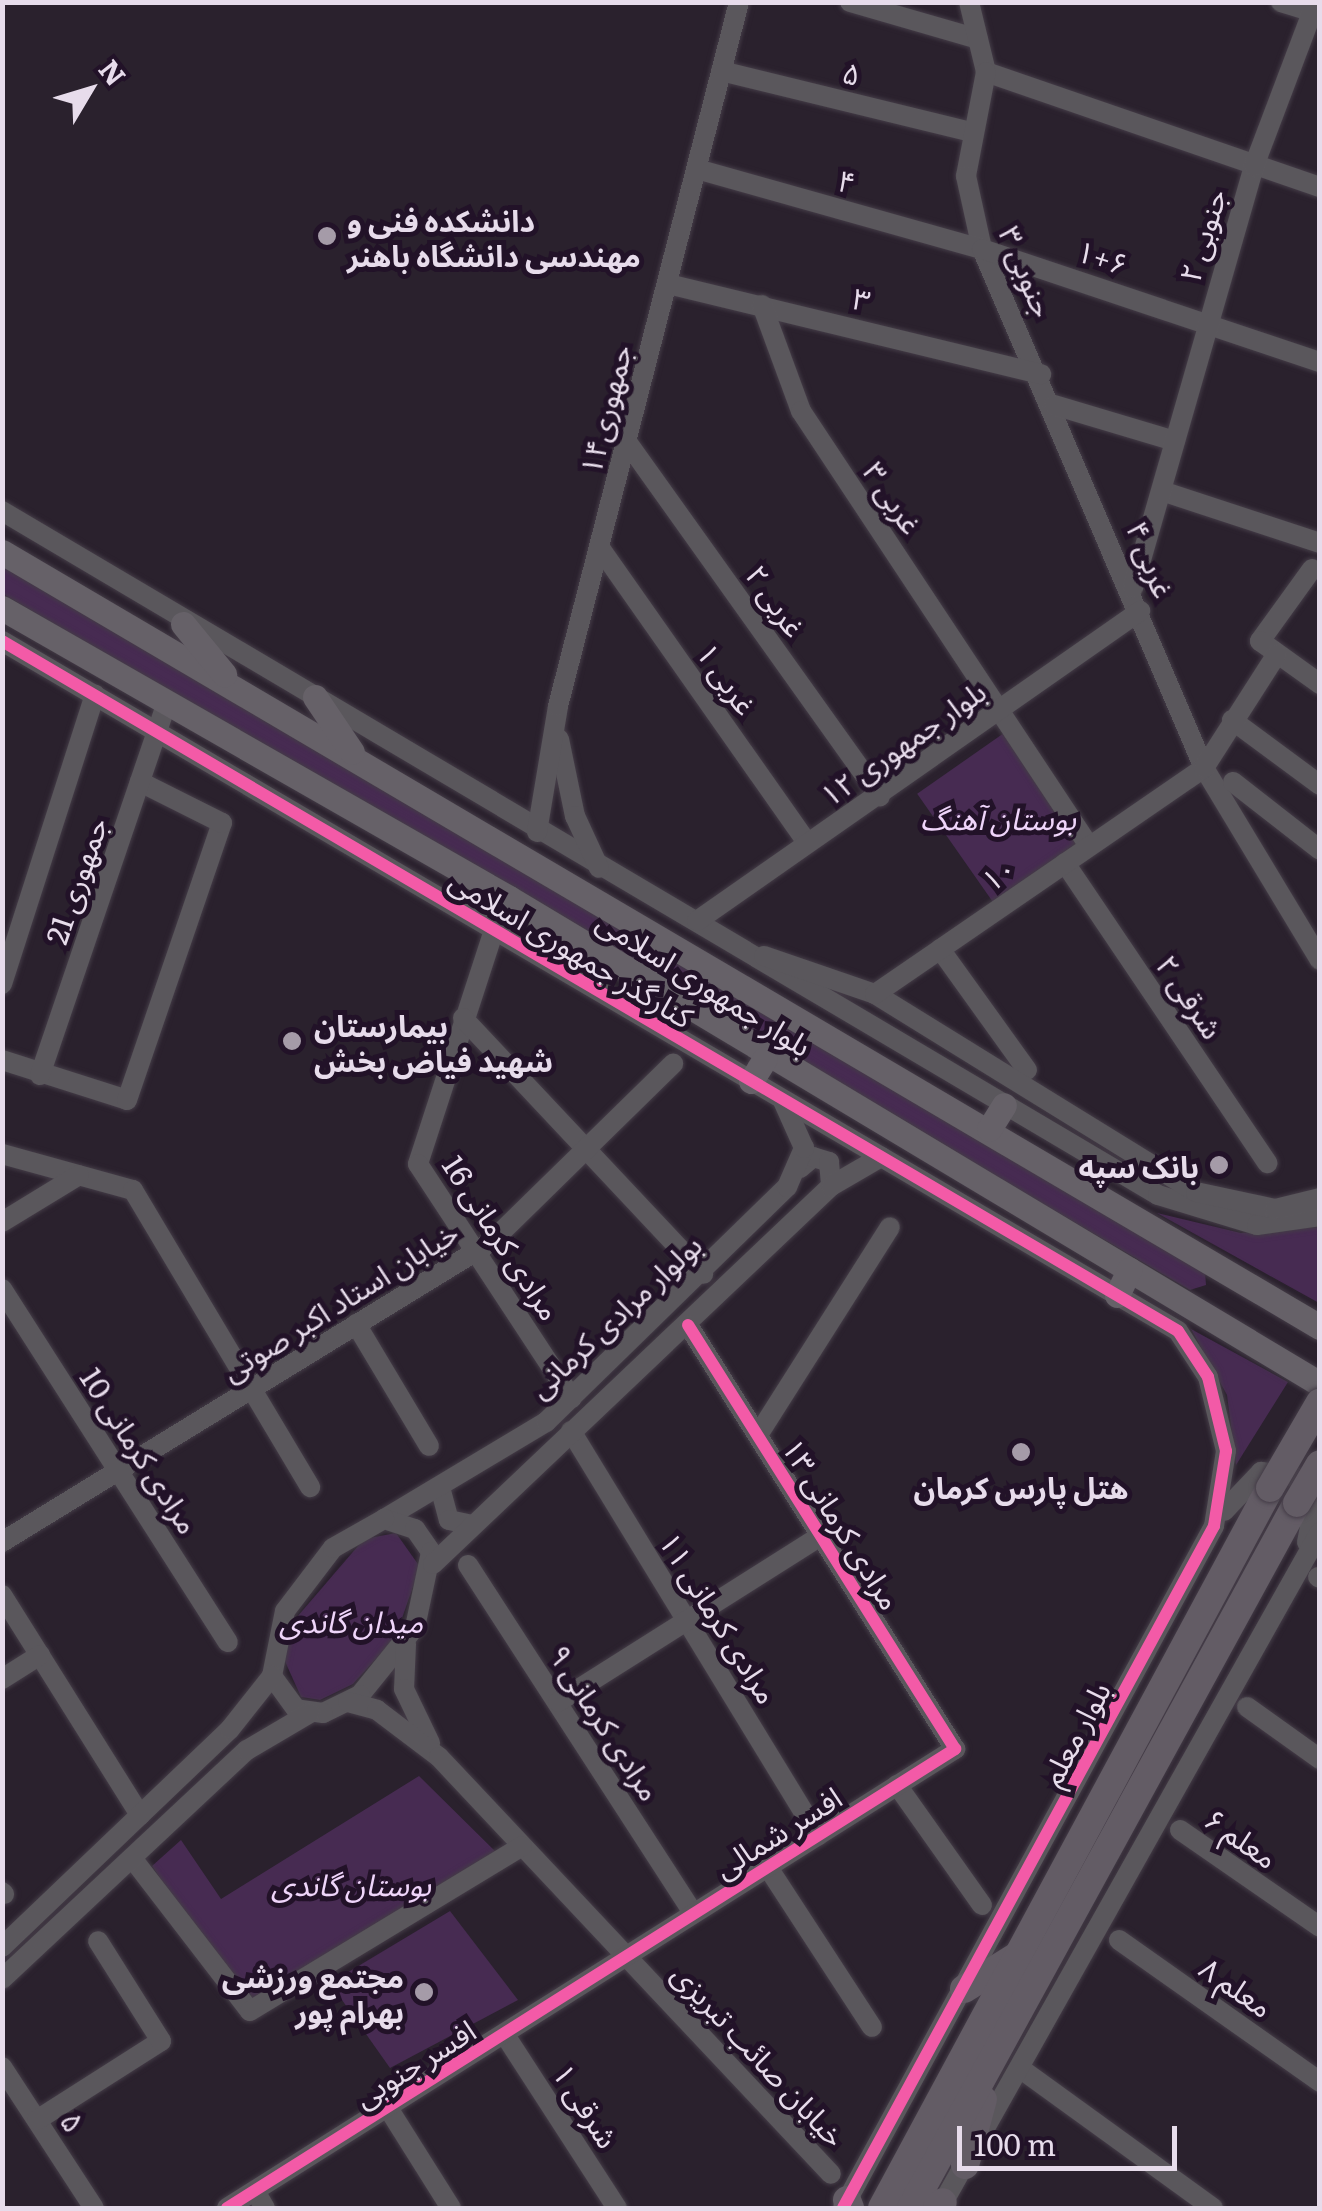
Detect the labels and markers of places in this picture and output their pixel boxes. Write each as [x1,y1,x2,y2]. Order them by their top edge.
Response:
place label: دانشکده فنی و مهندسی دانشگاه باهنر [347,201,641,272]
marker: دانشکده فنی و مهندسی دانشگاه باهنر [316,225,338,247]
place label: بیمارستان شهید فیاض بخش [314,1006,553,1076]
marker: بیمارستان شهید فیاض بخش [279,1028,305,1054]
place label: بانک سپه [1078,1147,1199,1183]
marker: بانک سپه [1208,1154,1230,1176]
marker: هتل پارس کرمان [1010,1441,1032,1463]
place label: هتل پارس کرمان [913,1468,1129,1504]
place label: مجتمع ورزشی بهرام پور [222,1957,404,2028]
marker: مجتمع ورزشی بهرام پور [413,1981,435,2003]

